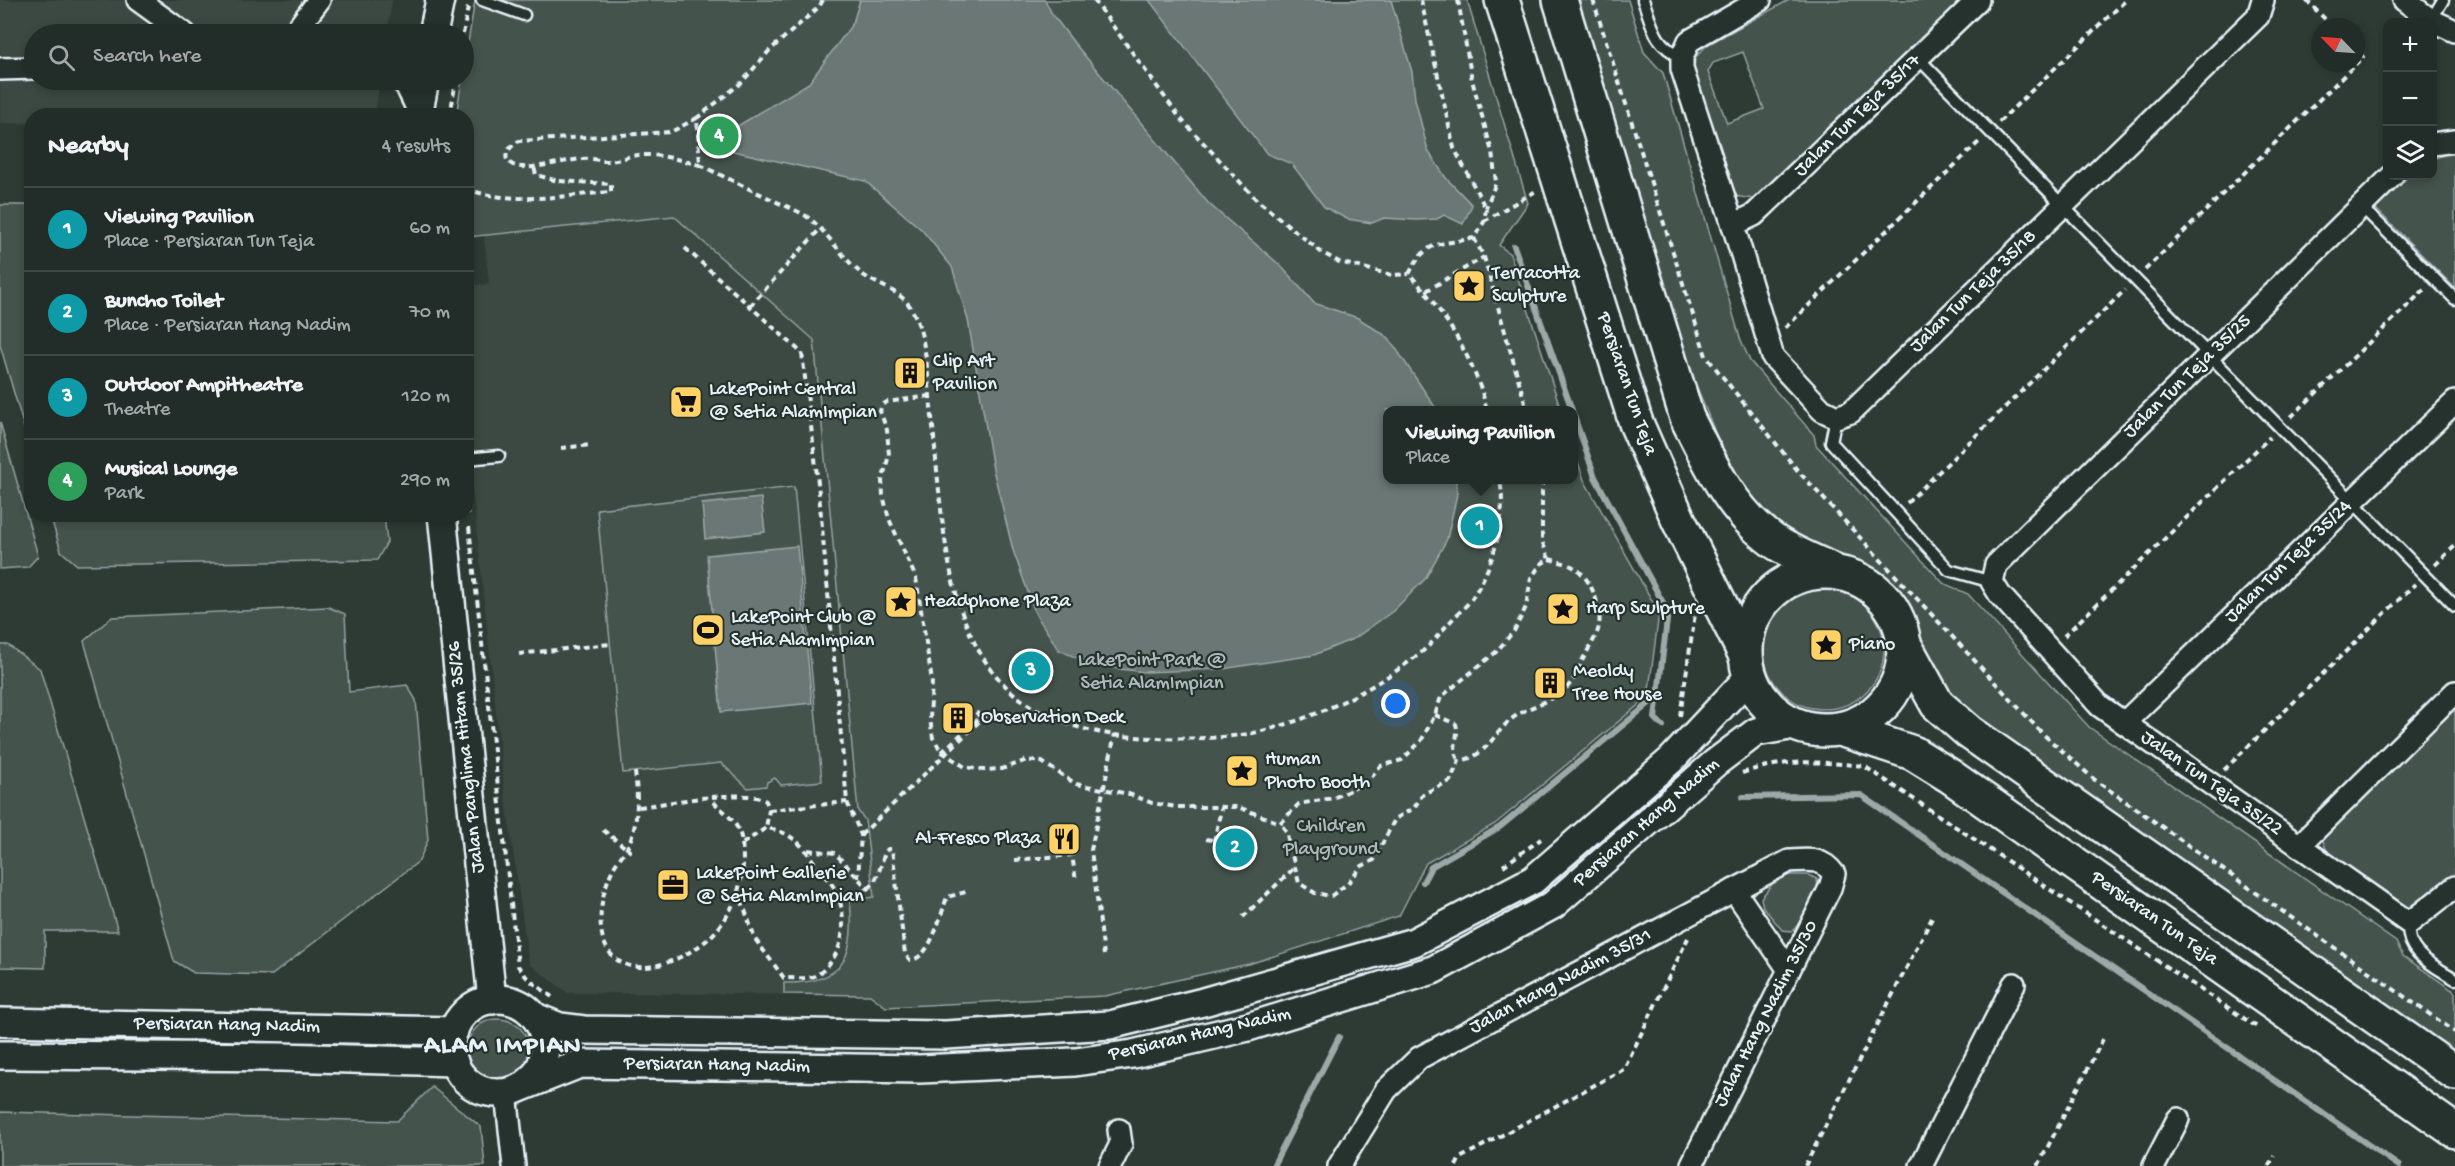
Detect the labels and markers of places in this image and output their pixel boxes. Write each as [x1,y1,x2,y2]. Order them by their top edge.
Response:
pin: 4 [700,114,738,158]
place label: Terracotta Sculpture [1491,263,1581,309]
place icon: Terracotta Sculpture [1451,268,1487,304]
place label: Clip Art Pavilion [932,351,997,397]
building icon: Clip Art Pavilion [892,355,928,391]
place label: LakePoint Central @ Setia AlamImpian [709,379,877,425]
supermarket icon: LakePoint Central @ Setia AlamImpian [668,384,704,420]
pin: 1 [1460,504,1500,548]
place icon: Headphone Plaza [883,584,919,620]
place label: Headphone Plaza [924,591,1071,614]
place icon: Harp Sculpture [1545,591,1581,627]
place label: Harp Sculpture [1586,598,1706,621]
place label: LakePoint Club @ Setia AlamImpian [731,607,877,653]
sports icon: LakePoint Club @ Setia AlamImpian [690,612,726,648]
place icon: Piano [1808,627,1844,663]
place label: Piano [1848,634,1895,657]
pin: 3 [1012,648,1050,694]
place label: Meoldy Tree House [1572,661,1663,707]
building icon: Meoldy Tree House [1532,665,1568,701]
building icon: Observation Deck [940,700,976,736]
place label: Observation Deck [981,707,1127,730]
place label: Human Photo Booth [1264,749,1371,795]
place icon: Human Photo Booth [1224,753,1260,789]
restaurant icon: Al-Fresco Plaza [1046,821,1082,857]
pin: 2 [1216,826,1254,870]
place label: Al-Fresco Plaza [915,828,1042,851]
place label: LakePoint Gallerie @ Setia AlamImpian [696,863,864,909]
office icon: LakePoint Gallerie @ Setia AlamImpian [655,867,691,903]

